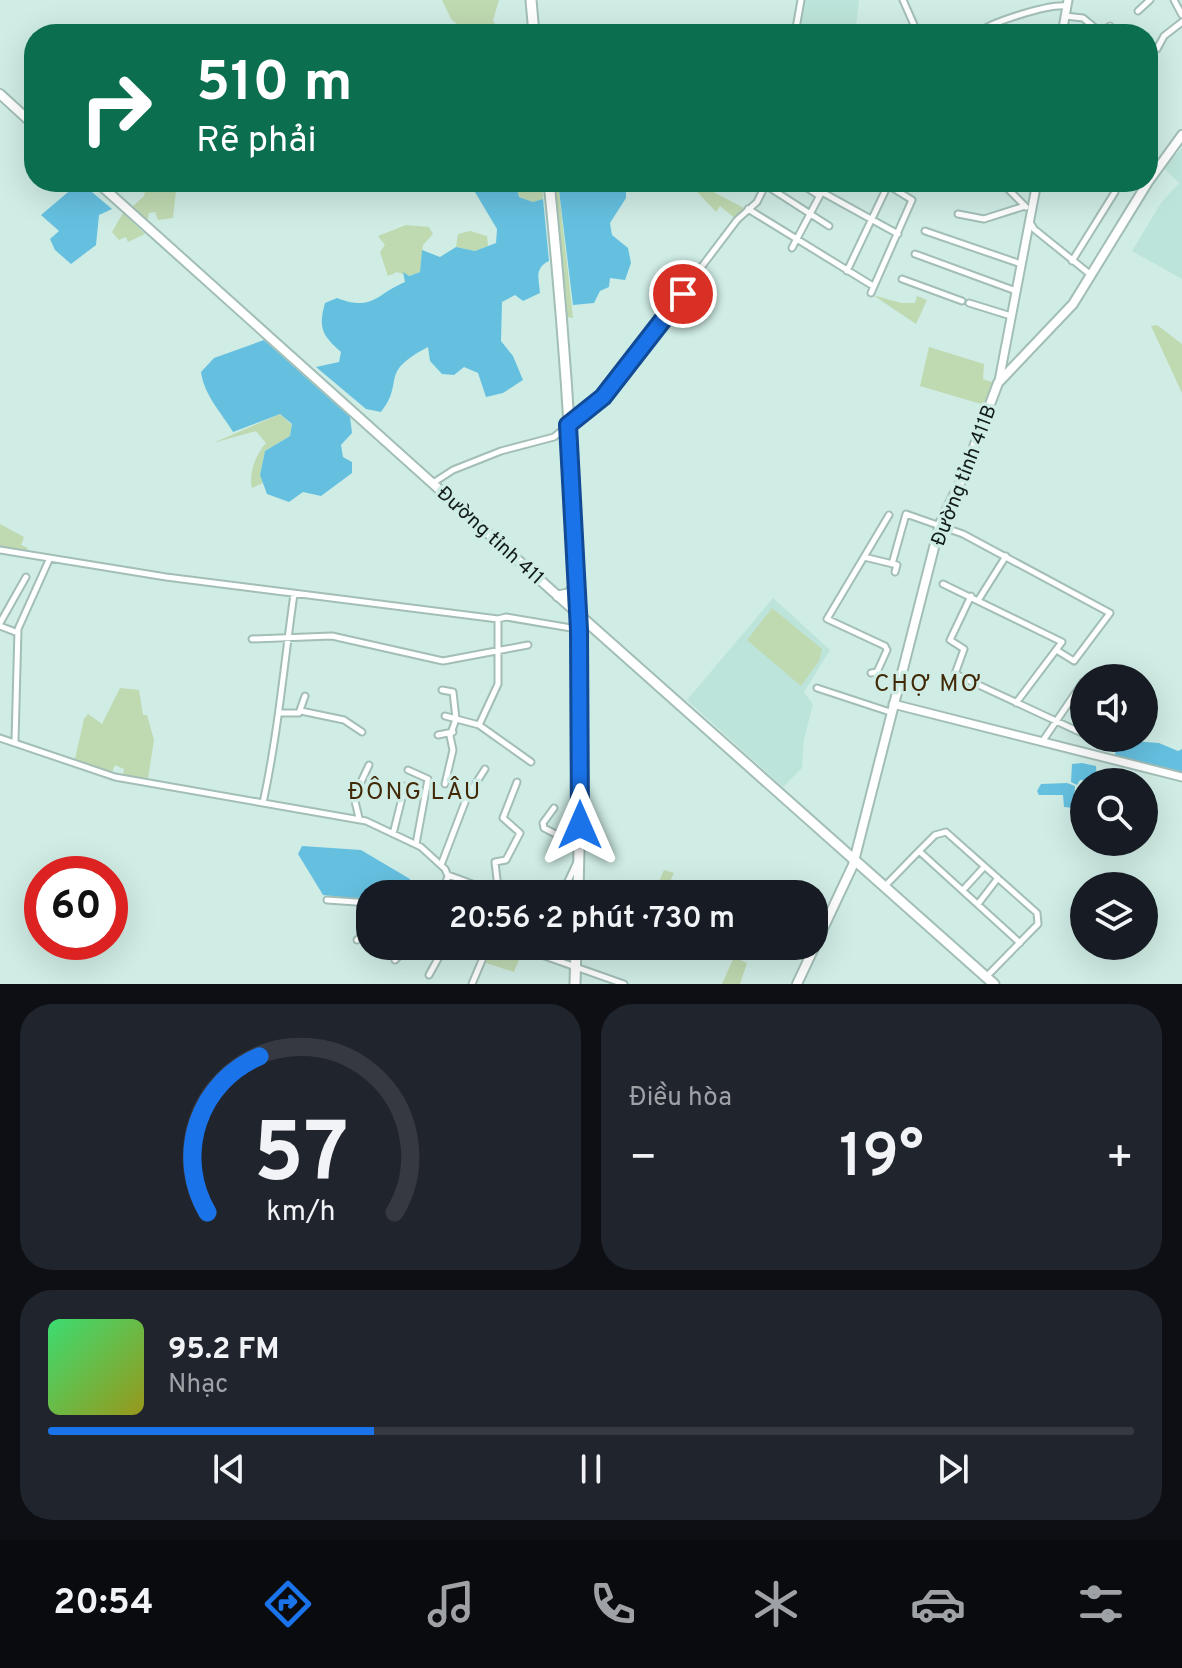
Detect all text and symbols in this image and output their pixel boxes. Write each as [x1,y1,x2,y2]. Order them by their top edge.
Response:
text: 510 m [196,50,353,120]
icon: right [64,56,168,160]
text: Rẽ phải [196,119,317,165]
pin [649,260,717,328]
icon: arrive [661,272,705,316]
street label: Đường tỉnh 411B [926,402,1004,550]
street label: Đường tỉnh 411 [431,481,549,592]
map controls [1070,664,1158,960]
button: sound [1070,664,1158,752]
district label: CHỢ MƠ [874,670,982,700]
button: search [1070,768,1158,856]
district label: ĐÔNG LÂU [348,776,482,808]
position arrow [538,783,622,867]
speed limit sign: 60 [24,856,128,960]
button: layers [1070,872,1158,960]
text: 20:56 · 2 phút · 730 m [449,901,735,938]
text: Điều hòa [629,1082,732,1115]
text: 57 [253,1106,348,1211]
text: 19° [839,1122,924,1198]
text: − [629,1132,657,1188]
text: + [1106,1132,1134,1188]
text: km/h [266,1195,335,1231]
text: 95.2 FM [168,1332,279,1369]
text: Nhạc [168,1369,228,1402]
icon: previous [207,1447,251,1491]
icon: pause [569,1447,613,1491]
icon: next [931,1447,975,1491]
icon: directions [260,1576,316,1632]
icon: music [423,1576,479,1632]
icon: phone [585,1576,641,1632]
icon: climate [748,1576,804,1632]
icon: car [910,1576,966,1632]
icon: filters [1073,1576,1129,1632]
text: 20:54 [53,1581,154,1627]

